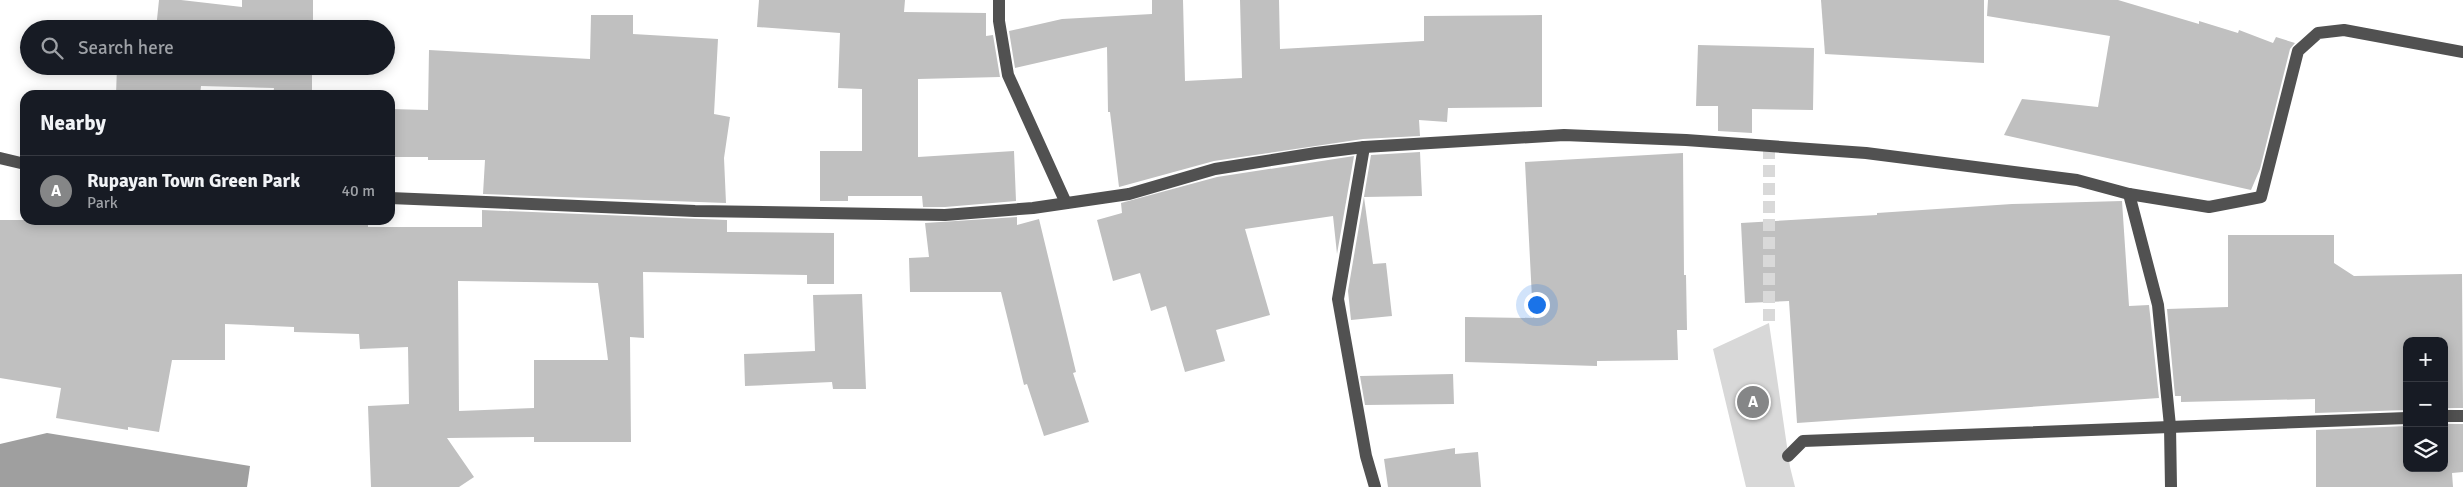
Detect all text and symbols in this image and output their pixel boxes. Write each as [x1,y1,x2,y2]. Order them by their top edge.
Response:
search box [20,20,395,75]
icon: search [38,34,66,62]
text: Search here [78,36,174,60]
text: Nearby [40,110,106,136]
text: Rupayan Town Green Park [87,169,300,193]
text: A [51,181,61,201]
text: 40 m [341,181,375,201]
text: Park [87,193,118,213]
your location [1524,292,1550,318]
map controls [2403,337,2448,472]
button: + [2403,337,2448,382]
button: − [2403,382,2448,427]
pin: A [1737,383,1769,421]
button: layers [2403,427,2448,472]

